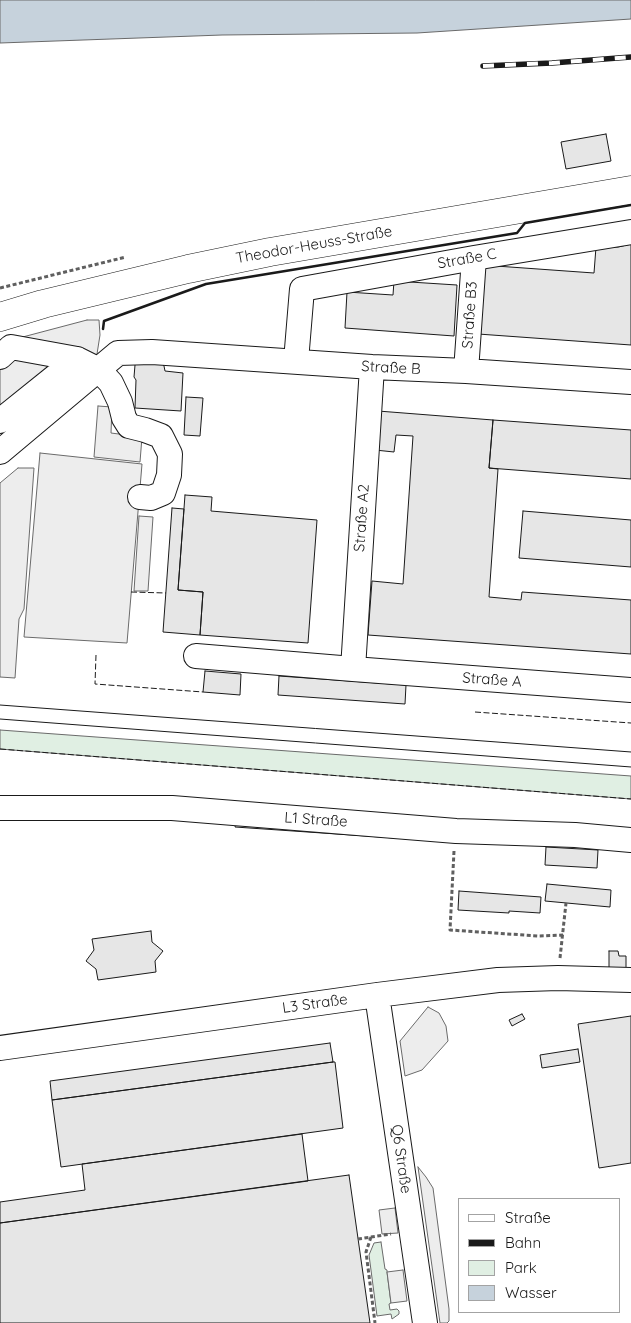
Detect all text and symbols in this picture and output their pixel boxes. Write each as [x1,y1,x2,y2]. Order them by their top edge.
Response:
street label: Theodor-Heuss-Straße [234,222,394,268]
street label: Straße C [436,245,498,273]
street label: Straße B3 [459,281,481,349]
street label: Straße B [361,357,421,379]
street label: Straße A2 [351,484,373,552]
street label: Straße A [462,669,522,691]
street label: L1 Straße [284,809,348,831]
street label: L3 Straße [281,991,349,1017]
street label: Q6 Straße [387,1123,415,1195]
legend [458,1198,621,1313]
text: Straße [505,1208,551,1227]
text: Bahn [505,1233,541,1252]
text: Park [505,1258,537,1277]
text: Wasser [505,1283,557,1302]

